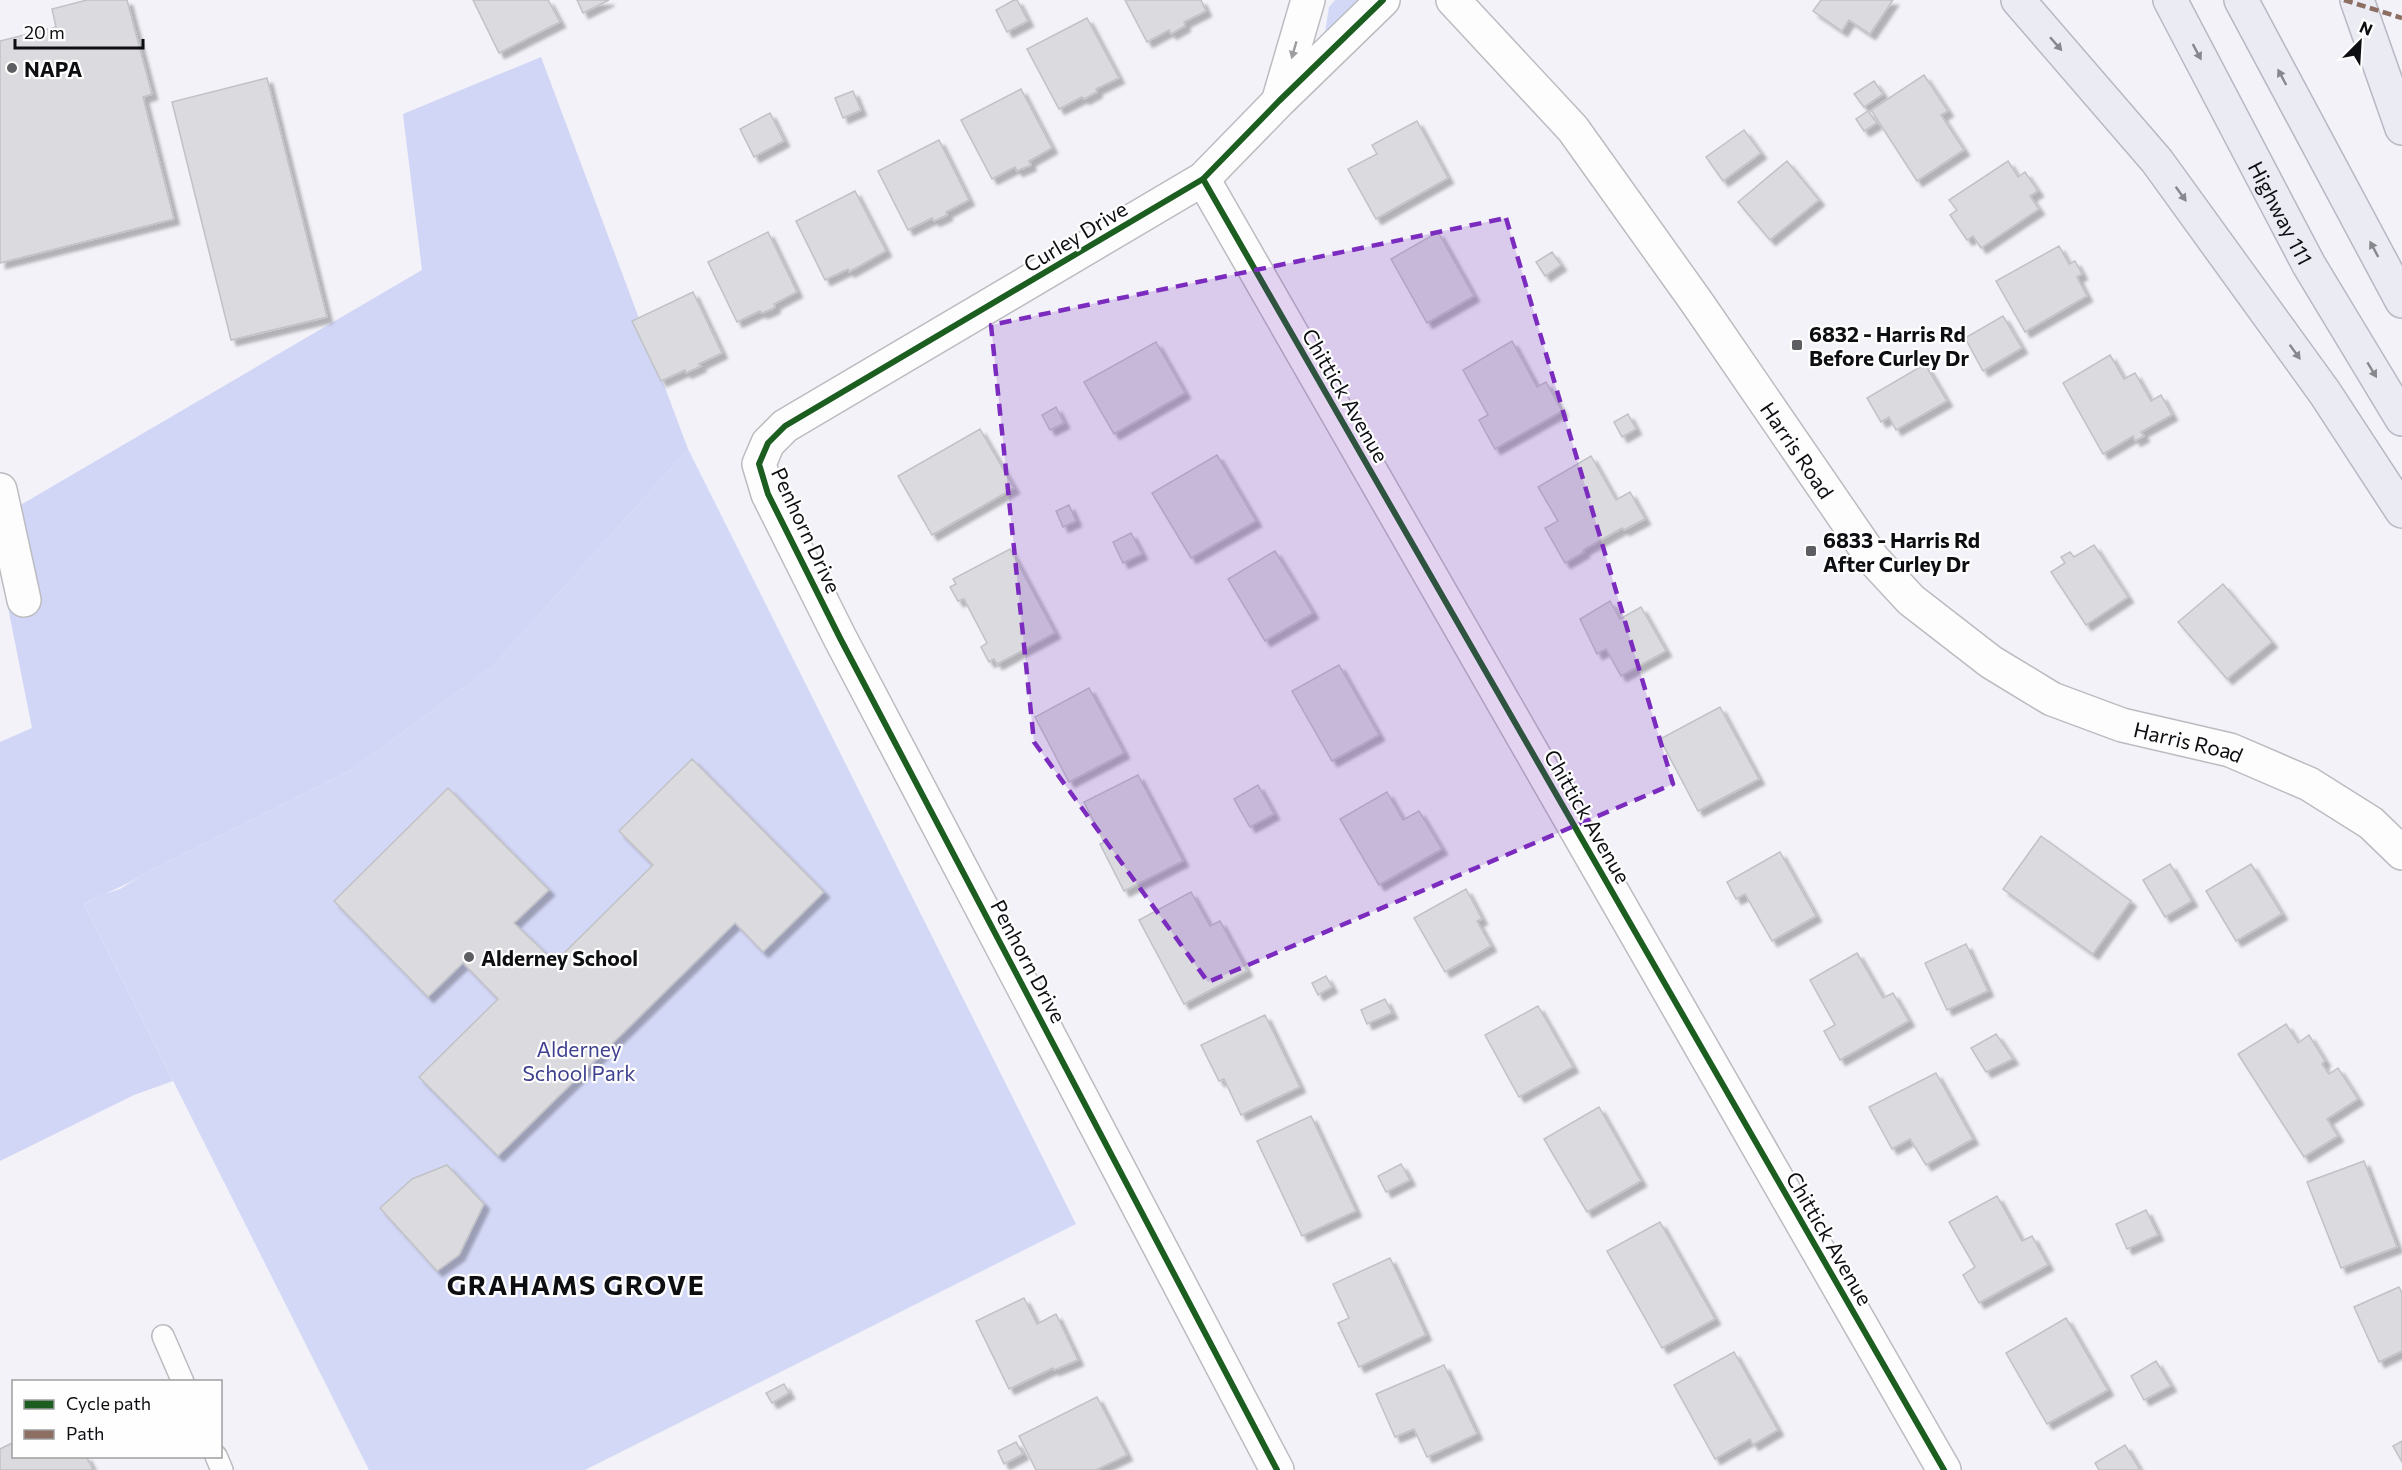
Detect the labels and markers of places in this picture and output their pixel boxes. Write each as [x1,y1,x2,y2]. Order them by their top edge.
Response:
place label: NAPA [24,56,82,81]
marker: NAPA [5,61,19,75]
place label: 6832 - Harris Rd Before Curley Dr [1809,321,1969,370]
marker: 6832 - Harris Rd Before Curley Dr [1790,338,1804,352]
place label: 6833 - Harris Rd After Curley Dr [1823,527,1980,576]
marker: 6833 - Harris Rd After Curley Dr [1804,544,1818,558]
place label: Alderney School [481,945,638,970]
marker: Alderney School [462,950,476,964]

